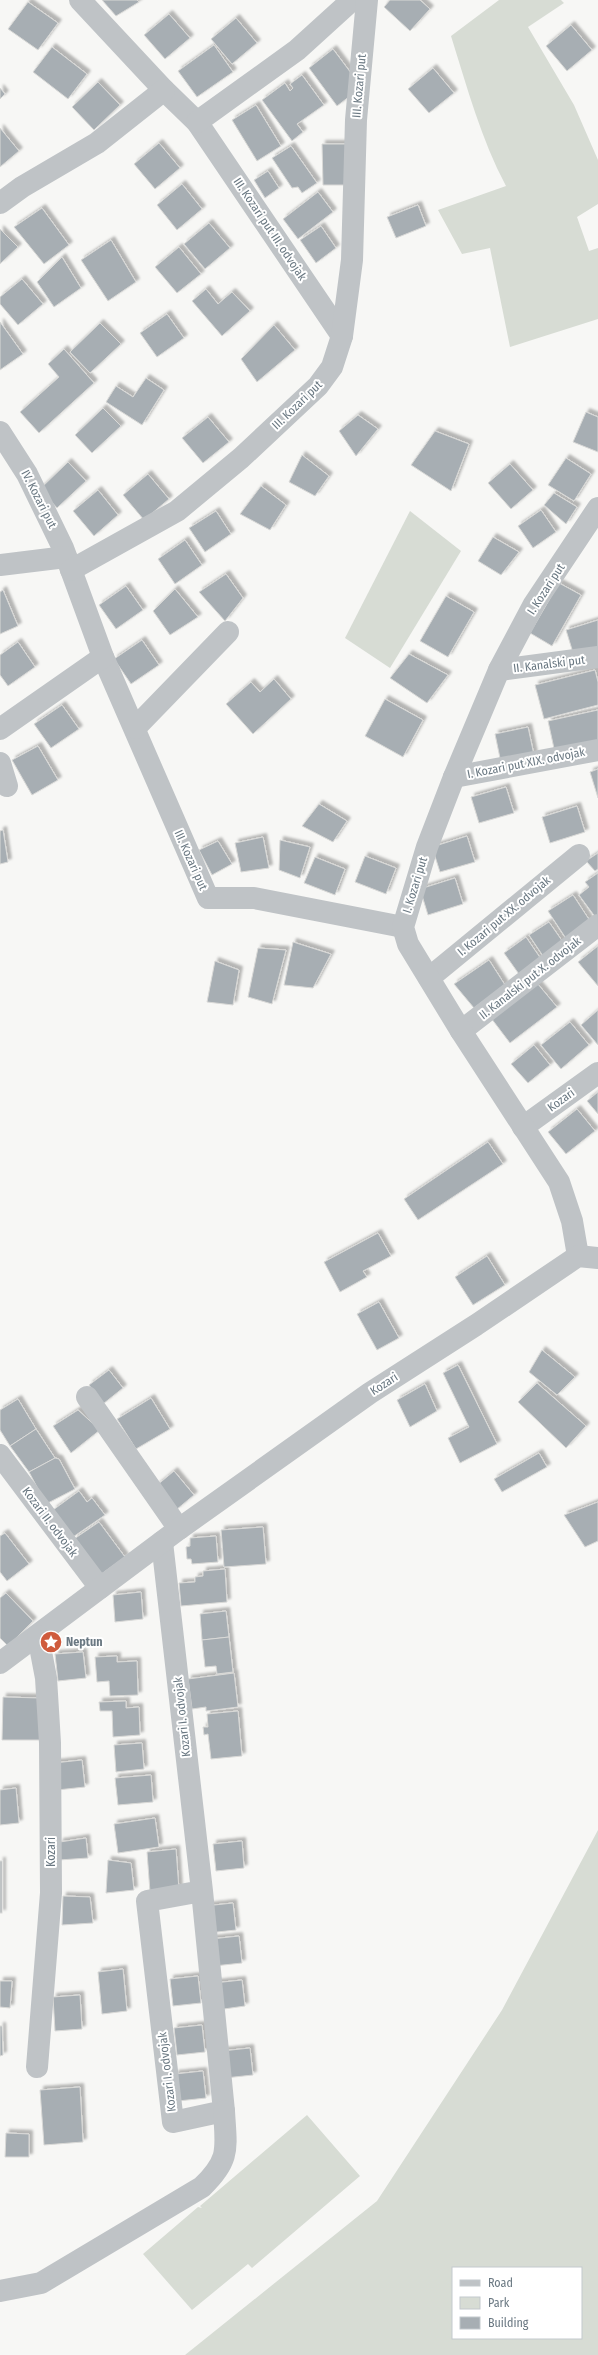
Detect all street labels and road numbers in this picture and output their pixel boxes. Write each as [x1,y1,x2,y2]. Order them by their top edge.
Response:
street label: III. Kozari put [349,53,369,119]
street label: III. Kozari put III. odvojak [230,175,310,283]
street label: III. Kozari put [269,378,325,432]
street label: IV. Kozari put [18,468,60,531]
street label: I. Kozari put [524,561,568,617]
street label: II. Kanalski put [512,653,586,675]
street label: I. Kozari put XIX. odvojak [466,745,587,781]
street label: III. Kozari put [172,828,211,892]
street label: I. Kozari put [400,855,430,915]
street label: I. Kozari put XX. odvojak [455,873,554,959]
street label: II. Kanalski put X. odvojak [476,934,584,1022]
street label: Kozari [545,1085,577,1115]
street label: Kozari [368,1370,400,1398]
street label: Kozari II. odvojak [19,1484,81,1560]
street label: Kozari I. odvojak [171,1676,193,1758]
street label: Kozari [44,1837,58,1867]
street label: Kozari I. odvojak [155,2031,179,2113]

